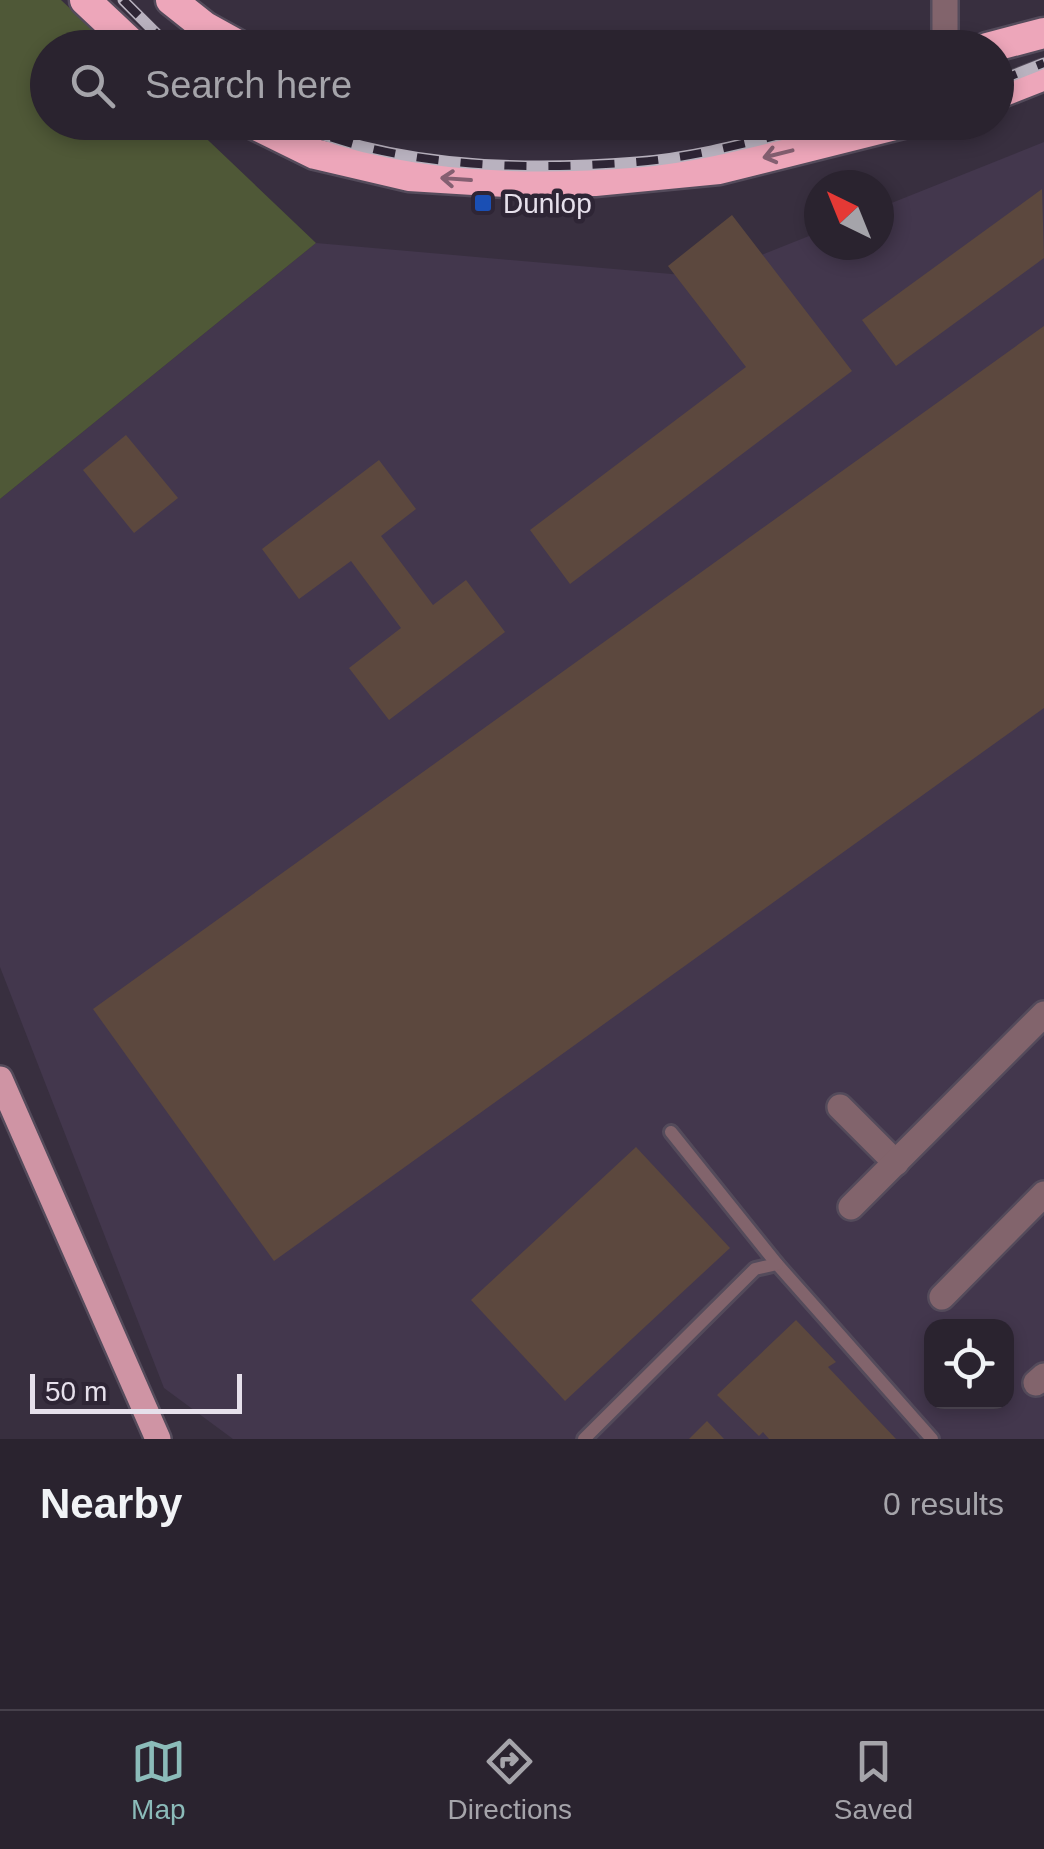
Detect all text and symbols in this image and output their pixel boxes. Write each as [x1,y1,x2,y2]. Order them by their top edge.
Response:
search box [30,30,1014,140]
icon: search [65,58,120,113]
text: Search here [145,64,352,106]
one-way arrow [763,146,794,165]
one-way arrow [440,169,472,188]
north arrow [804,170,894,260]
place label: Dunlop [503,188,592,219]
marker: Dunlop [472,192,494,214]
map controls [924,1319,1014,1409]
button: locate [924,1319,1014,1409]
scale bar [30,1369,242,1414]
text: 50 m [45,1376,107,1407]
text: Nearby [40,1480,182,1527]
text: 0 results [883,1486,1004,1522]
tab: Map [131,1734,186,1826]
tab: Directions [448,1734,572,1826]
tab: Saved [834,1734,913,1826]

